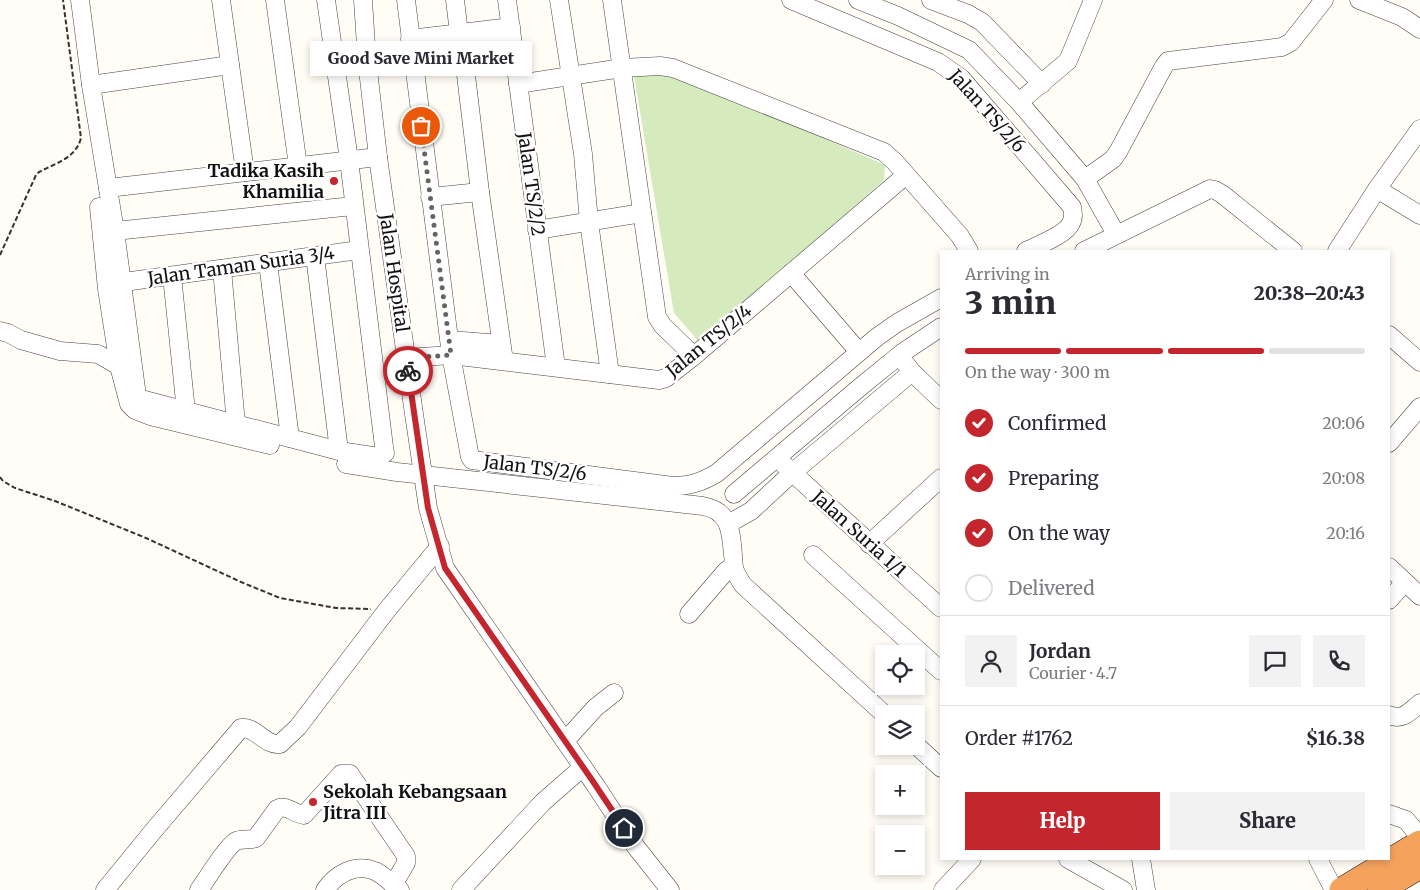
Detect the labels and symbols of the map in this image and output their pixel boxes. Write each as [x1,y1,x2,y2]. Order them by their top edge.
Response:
callout: Good Save Mini Market [310,41,532,76]
street label: Jalan TS/2/6 [943,64,1031,157]
pin [400,105,442,147]
street label: Jalan TS/2/2 [513,130,550,237]
place label: Tadika Kasih Khamilia [208,159,324,203]
marker: Tadika Kasih Khamilia [328,175,340,187]
street label: Jalan Hospital [375,211,414,334]
street label: Jalan Taman Suria 3/4 [145,241,336,290]
street label: Jalan TS/2/4 [660,299,756,383]
courier [383,346,433,396]
street label: Jalan TS/2/6 [481,450,588,485]
street label: Jalan Suria 1/1 [807,484,911,582]
place label: Sekolah Kebangsaan Jitra III [322,780,507,824]
marker: Sekolah Kebangsaan Jitra III [307,796,319,808]
pin [603,807,645,849]

